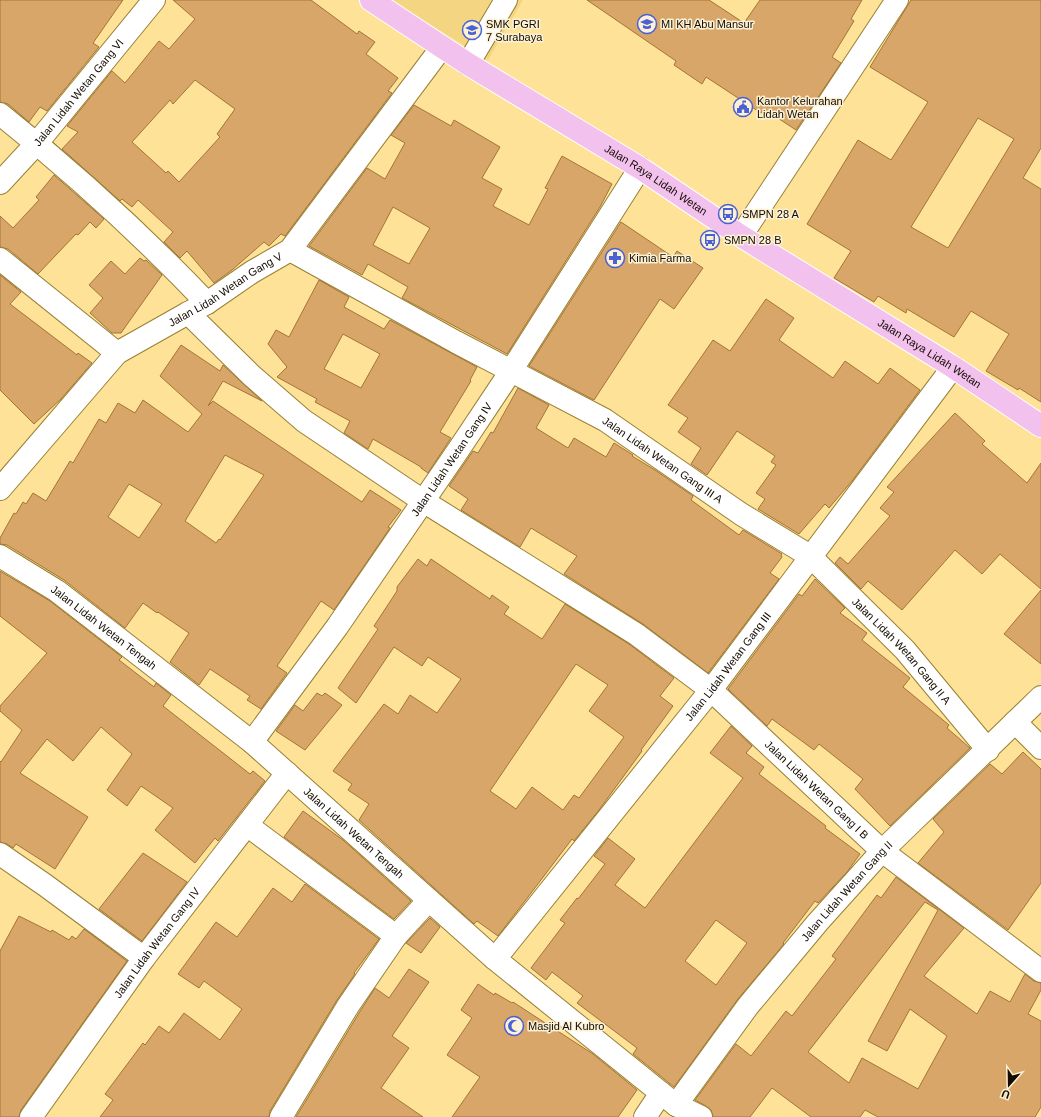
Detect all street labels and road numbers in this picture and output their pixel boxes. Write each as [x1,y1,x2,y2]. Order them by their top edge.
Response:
street label: Jalan Lidah Wetan Gang VI [31,36,126,148]
street label: Jalan Raya Lidah Wetan [603,142,709,217]
street label: Jalan Lidah Wetan Gang V [166,250,285,329]
street label: Jalan Raya Lidah Wetan [876,316,984,390]
street label: Jalan Lidah Wetan Gang IV [409,400,495,518]
street label: Jalan Lidah Wetan Gang III A [600,414,725,506]
street label: Jalan Lidah Wetan Tengah [49,583,159,672]
street label: Jalan Lidah Wetan Gang II A [850,595,954,707]
street label: Jalan Lidah Wetan Gang III [683,610,773,723]
street label: Jalan Lidah Wetan Gang I B [763,738,871,841]
street label: Jalan Lidah Wetan Tengah [301,785,406,881]
street label: Jalan Lidah Wetan Gang II [799,839,895,943]
street label: Jalan Lidah Wetan Gang IV [112,885,202,1000]

